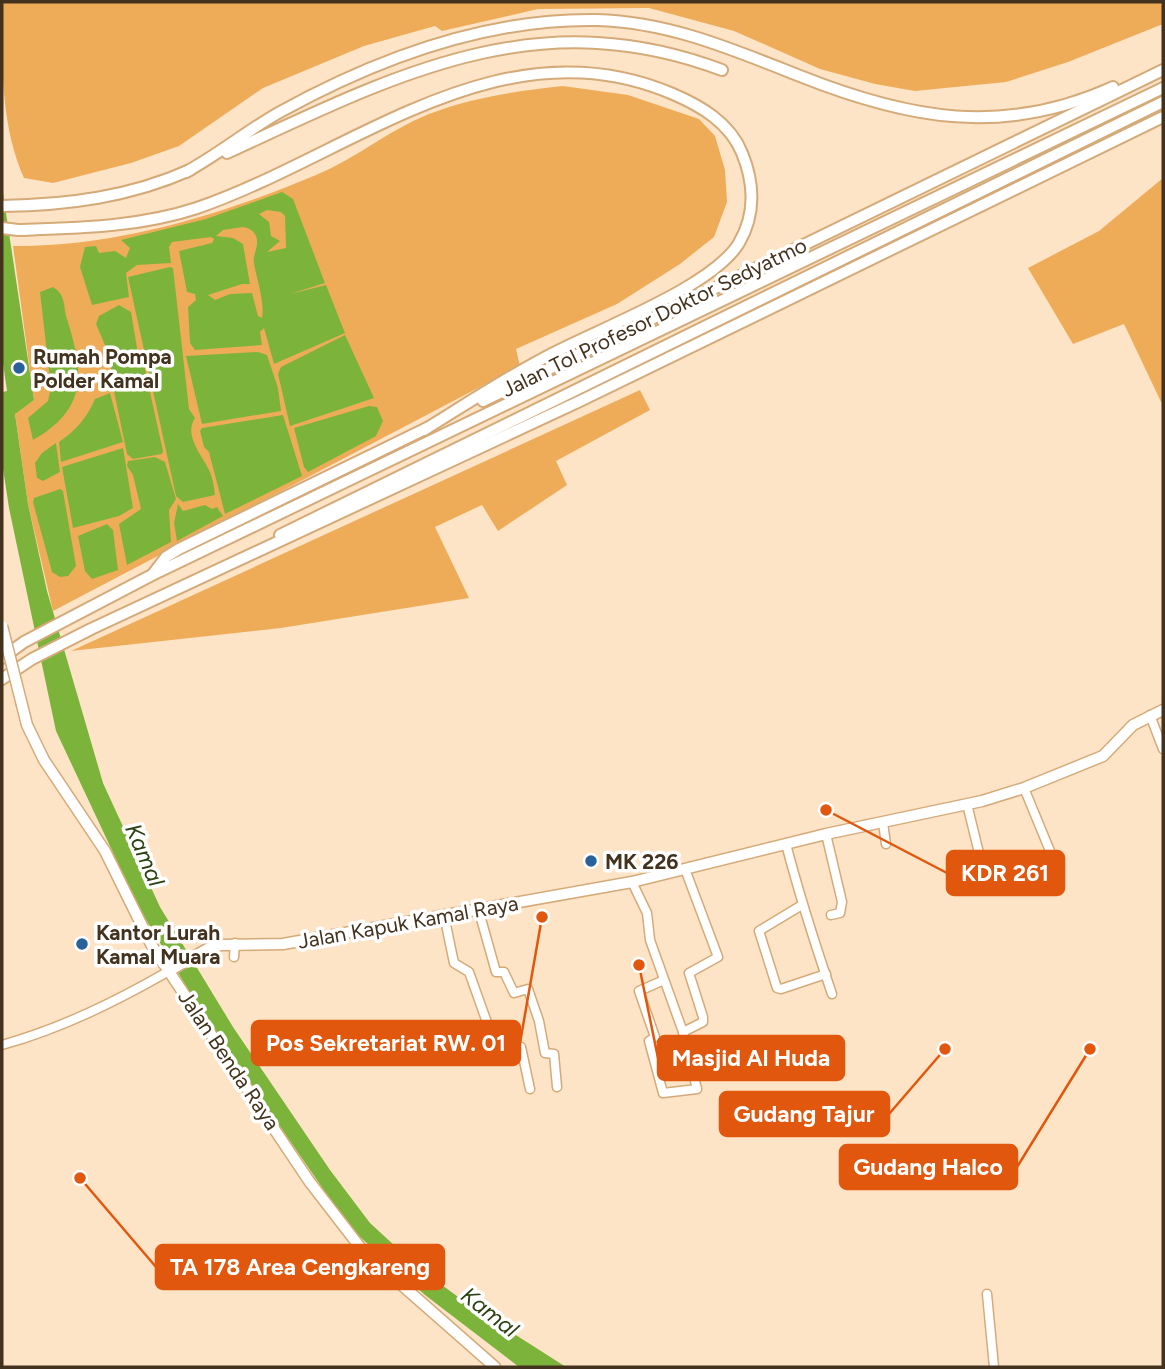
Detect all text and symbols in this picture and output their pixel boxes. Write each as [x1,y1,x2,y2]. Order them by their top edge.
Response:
street label: Jalan Tol Profesor Doktor Sedyatmo [497,232,811,402]
place label: Rumah Pompa Polder Kamal [33,344,172,393]
marker: Rumah Pompa Polder Kamal [11,360,27,376]
water label: Kamal [119,819,171,891]
place label: MK 226 [605,849,678,874]
callout: KDR 261 [947,851,1064,895]
marker: MK 226 [583,853,599,869]
text: KDR 261 [961,859,1049,887]
street label: Jalan Kapuk Kamal Raya [296,890,520,954]
place label: Kantor Lurah Kamal Muara [96,920,221,969]
marker: Kantor Lurah Kamal Muara [74,936,90,952]
street label: Jalan Benda Raya [173,985,285,1135]
callout: Pos Sekretariat RW. 01 [252,1021,520,1065]
text: Pos Sekretariat RW. 01 [266,1029,506,1057]
callout: Masjid Al Huda [658,1036,844,1080]
text: Masjid Al Huda [672,1044,830,1072]
callout: Gudang Tajur [720,1092,889,1136]
text: Gudang Tajur [733,1100,875,1128]
callout: Gudang Halco [840,1145,1017,1189]
text: Gudang Halco [853,1153,1003,1181]
callout: TA 178 Area Cengkareng [156,1245,444,1289]
text: TA 178 Area Cengkareng [170,1253,430,1281]
water label: Kamal [456,1281,525,1344]

